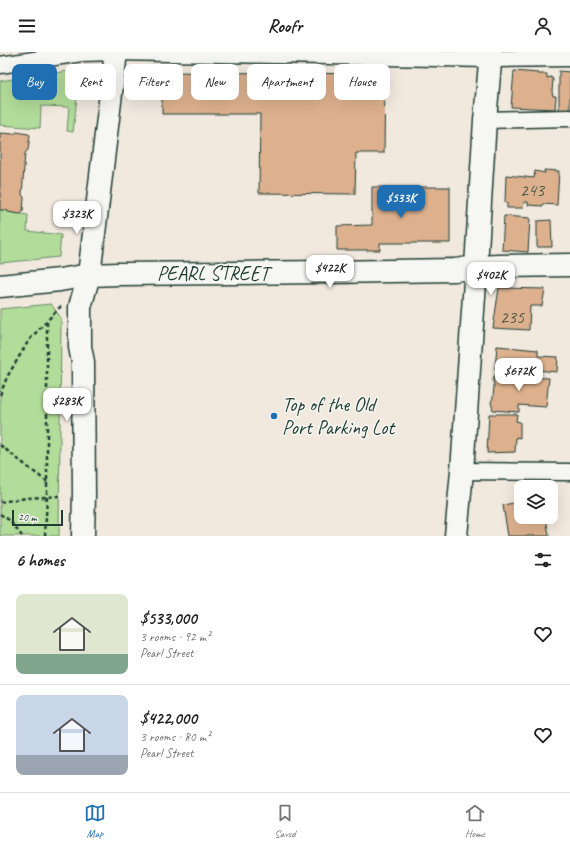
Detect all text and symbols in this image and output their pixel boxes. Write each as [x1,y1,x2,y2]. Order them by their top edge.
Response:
icon: menu [16,15,38,37]
text: Roofr [268,15,302,37]
icon: person [532,15,554,37]
chip: Buy [12,64,57,100]
chip: Rent [65,64,116,100]
chip: Filters [124,64,183,100]
chip: New [191,64,239,100]
chip: Apartment [247,64,326,100]
chip: House [334,64,390,100]
house number: 243 [520,179,546,201]
pin: $533K [373,185,429,219]
text: $533K [386,190,416,206]
pin: $323K [49,201,105,235]
text: $323K [62,206,92,222]
pin: $422K [302,255,358,289]
text: $422K [315,260,345,276]
street label: PEARL STREET [157,261,273,286]
pin: $402K [463,262,519,296]
text: $402K [476,267,506,283]
house number: 235 [500,306,525,328]
pin: $672K [491,358,547,392]
text: $672K [504,363,534,379]
pin: $283K [39,388,95,422]
place label: Top of the Old Port Parking Lot [282,392,396,440]
text: $283K [52,393,82,409]
marker: Top of the Old Port Parking Lot [269,411,279,421]
map controls [514,480,558,524]
button: layers [514,480,558,524]
scale bar [12,508,63,527]
text: 20 m [18,510,37,524]
icon: filters [532,549,554,571]
text: 6 homes [16,550,64,571]
text: $533,000 [140,608,197,629]
icon: home [48,610,96,658]
icon: heart [532,623,554,645]
text: 3 rooms · 92 m² [140,629,210,645]
text: Pearl Street [140,645,193,661]
text: $422,000 [140,708,197,729]
icon: home [48,711,96,759]
icon: heart [532,724,554,746]
text: 3 rooms · 80 m² [140,729,210,745]
text: Pearl Street [140,745,193,761]
tab: Map [84,802,106,840]
tab: Saved [274,802,296,840]
tab: Home [464,802,486,840]

